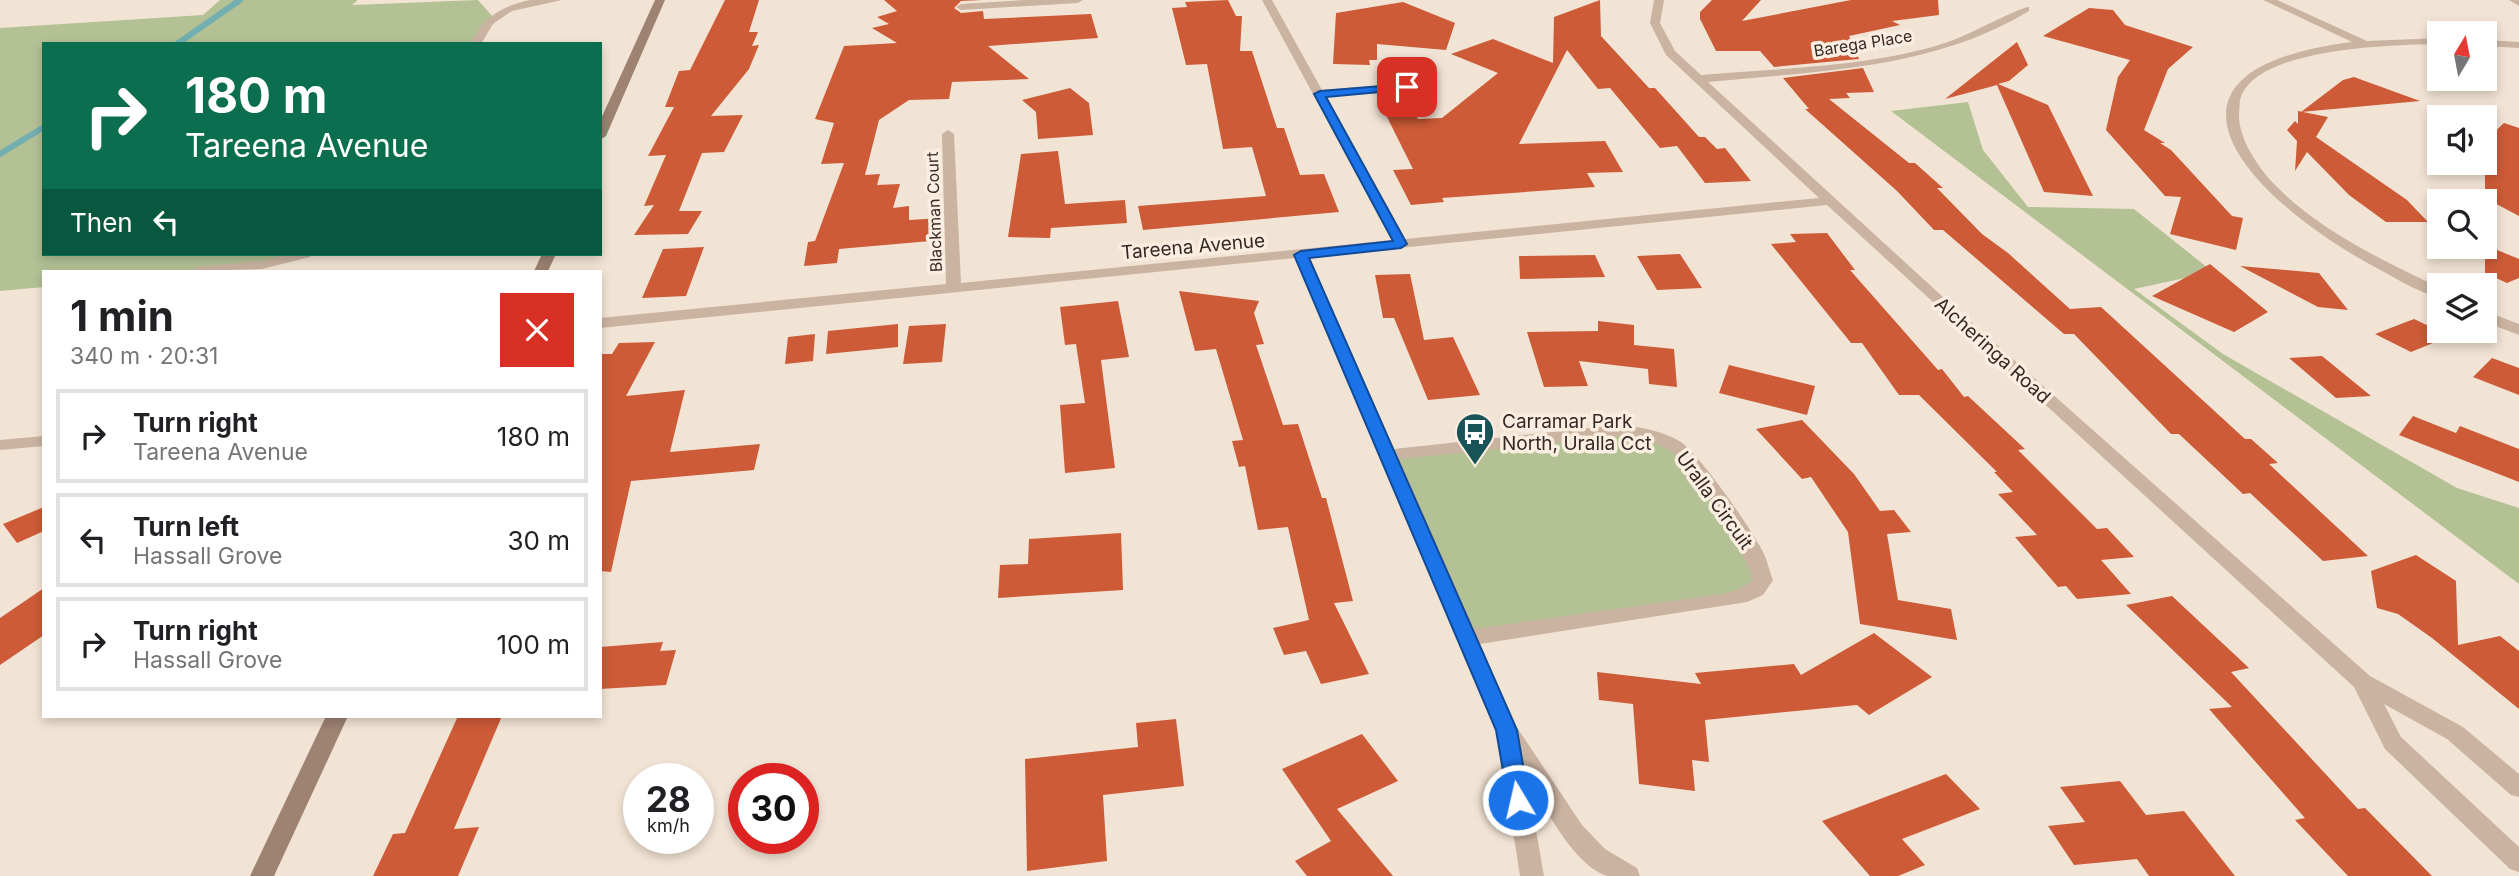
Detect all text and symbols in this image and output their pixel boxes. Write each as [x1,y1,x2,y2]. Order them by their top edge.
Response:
north arrow [2427,21,2497,91]
map controls [2427,21,2497,343]
street label: Barega Place [1812,25,1914,61]
pin [1377,57,1437,117]
text: 180 m [185,66,327,125]
icon: arrive [1388,68,1426,106]
icon: right [70,70,161,161]
button: sound [2427,105,2497,175]
text: Tareena Avenue [185,126,428,165]
street label: Blackman Court [922,151,946,273]
button: search [2427,189,2497,259]
icon: left [147,203,185,241]
text: Then [70,207,133,238]
street label: Tareena Avenue [1120,229,1266,264]
button: layers [2427,273,2497,343]
text: 1 min [70,290,174,341]
street label: Alcheringa Road [1930,292,2055,408]
button: close [500,293,574,367]
text: 340 m · 20:31 [70,342,218,370]
text: Turn right [133,407,258,438]
place label: Carramar Park North, Uralla Cct [1502,410,1652,455]
bus stop icon: Carramar Park North, Uralla Cct [1454,411,1496,466]
icon: right [74,417,112,455]
text: 180 m [497,421,570,452]
text: Tareena Avenue [133,438,308,466]
street label: Uralla Circuit [1671,447,1758,554]
text: Turn left [133,511,239,542]
icon: left [74,521,112,559]
text: 30 m [507,525,570,556]
text: Hassall Grove [133,542,282,570]
text: Turn right [133,615,258,646]
icon: right [74,625,112,663]
text: 100 m [497,629,570,660]
text: Hassall Grove [133,646,282,674]
speed limit sign: 30 [728,763,819,854]
position arrow [1481,763,1555,837]
text: 28 [646,778,691,820]
text: km/h [647,815,690,836]

